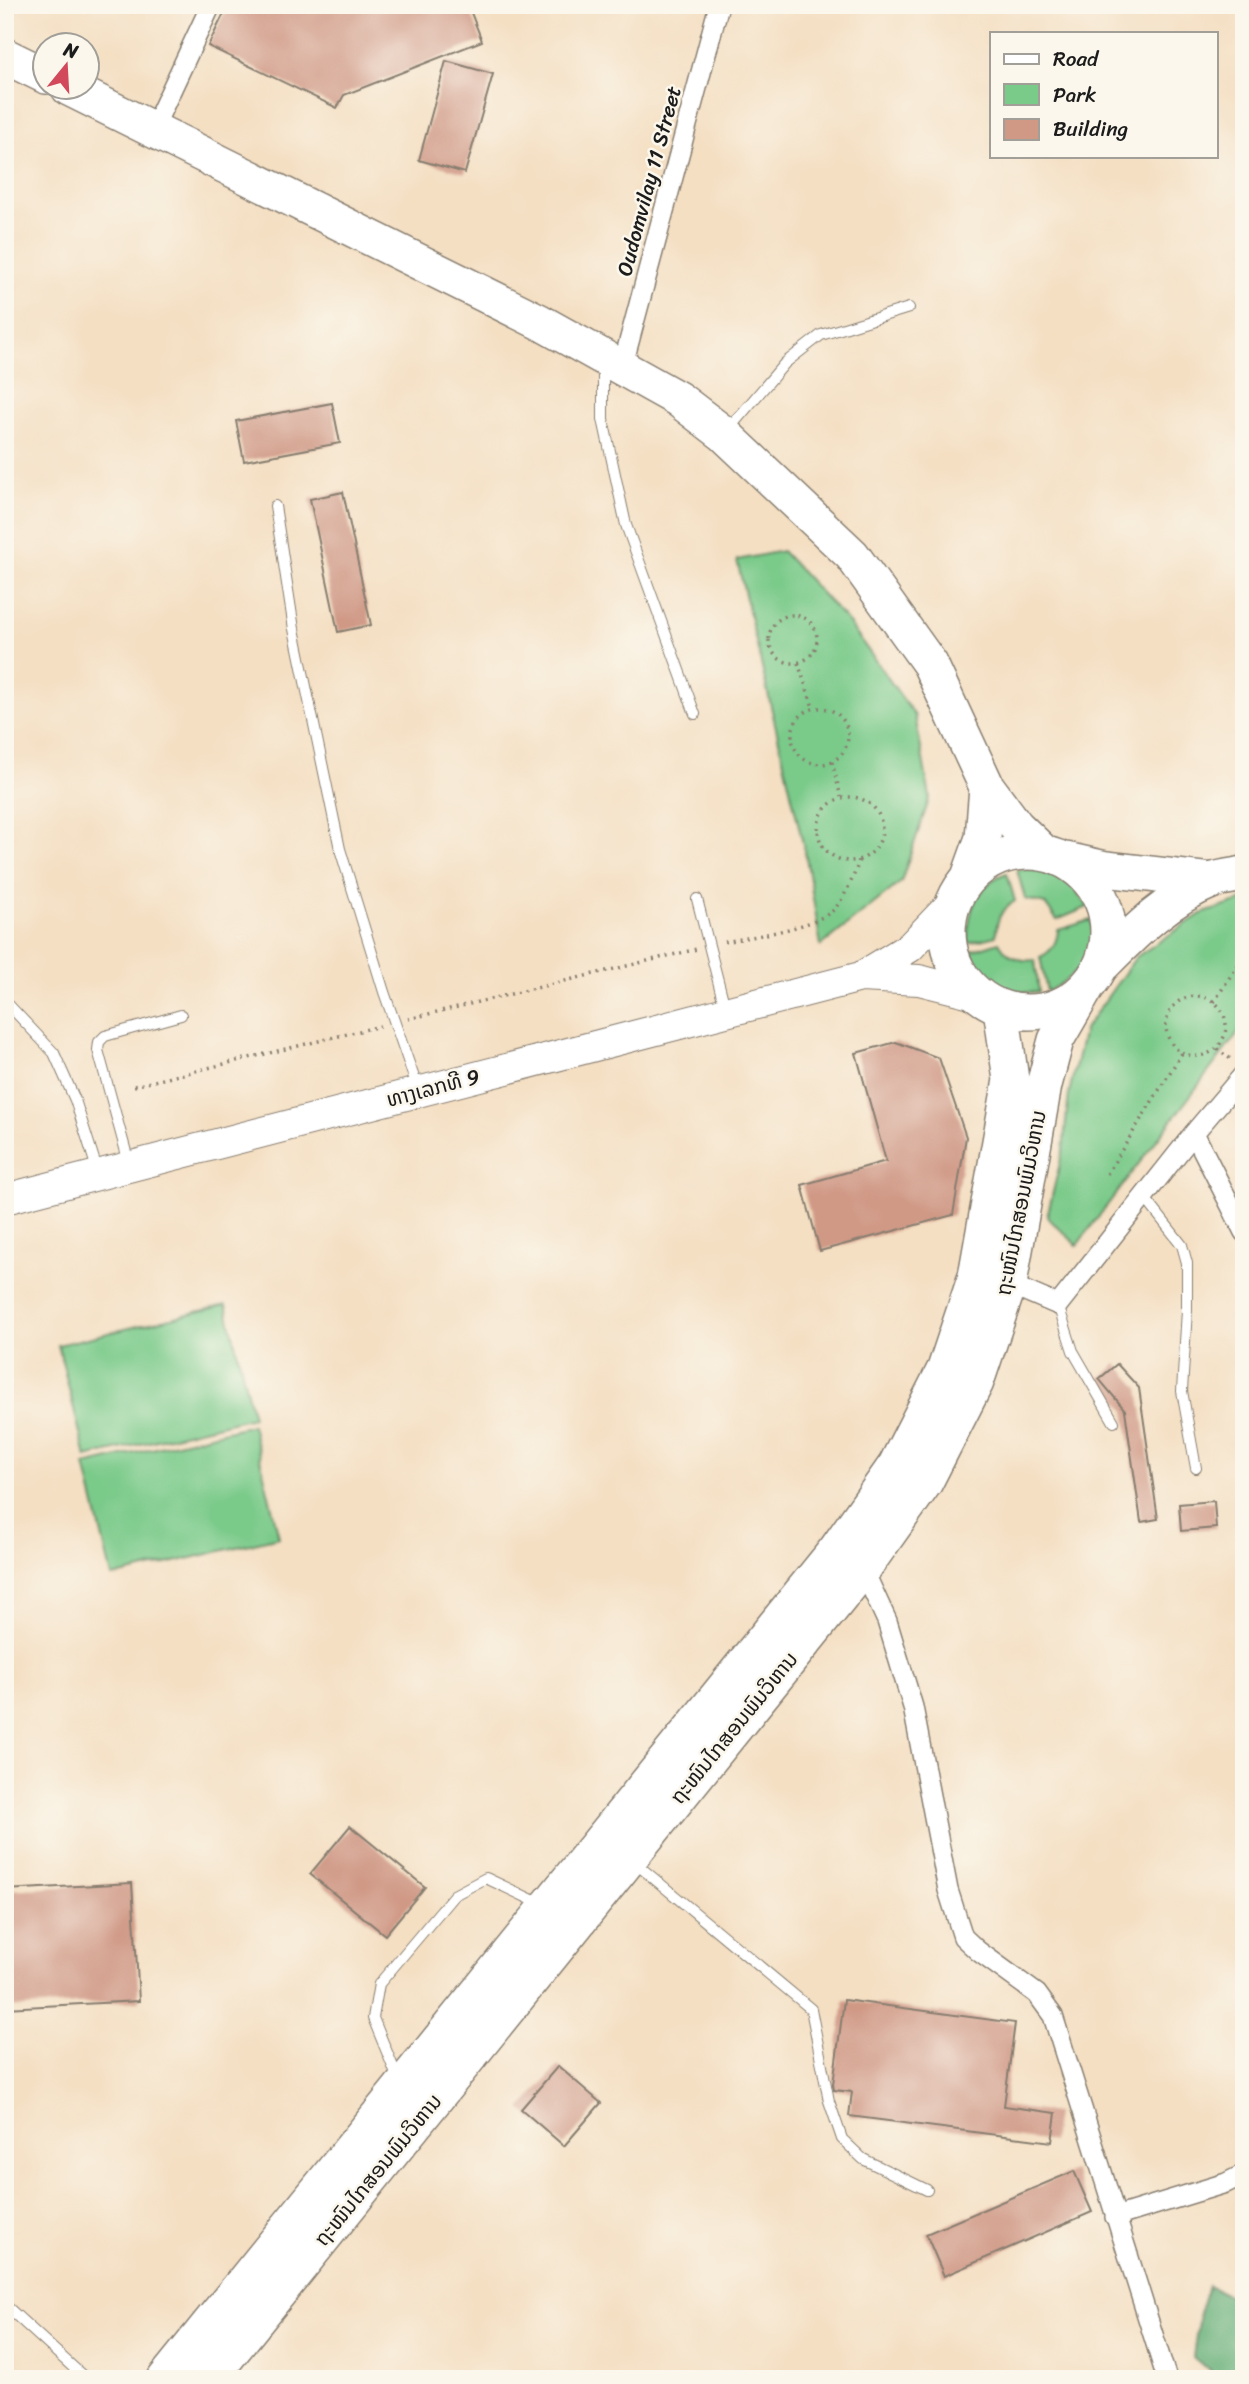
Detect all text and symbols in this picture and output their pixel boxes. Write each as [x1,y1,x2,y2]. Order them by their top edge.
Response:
north arrow [32,32,102,102]
text: N [59,32,83,68]
legend [990,32,1218,158]
text: Road [1053,40,1100,78]
text: Park [1053,76,1096,114]
street label: Oudomvilay 11 Street [605,82,693,280]
text: Building [1053,110,1129,148]
street label: ທາງເລກທີ 9 [382,1057,484,1119]
street label: ຖະໜົນໄກສອນພົມວິຫານ [984,1107,1058,1299]
street label: ຖະໜົນໄກສອນພົມວິຫານ [660,1643,808,1813]
street label: ຖະໜົນໄກສອນພົມວິຫານ [304,2085,452,2255]

